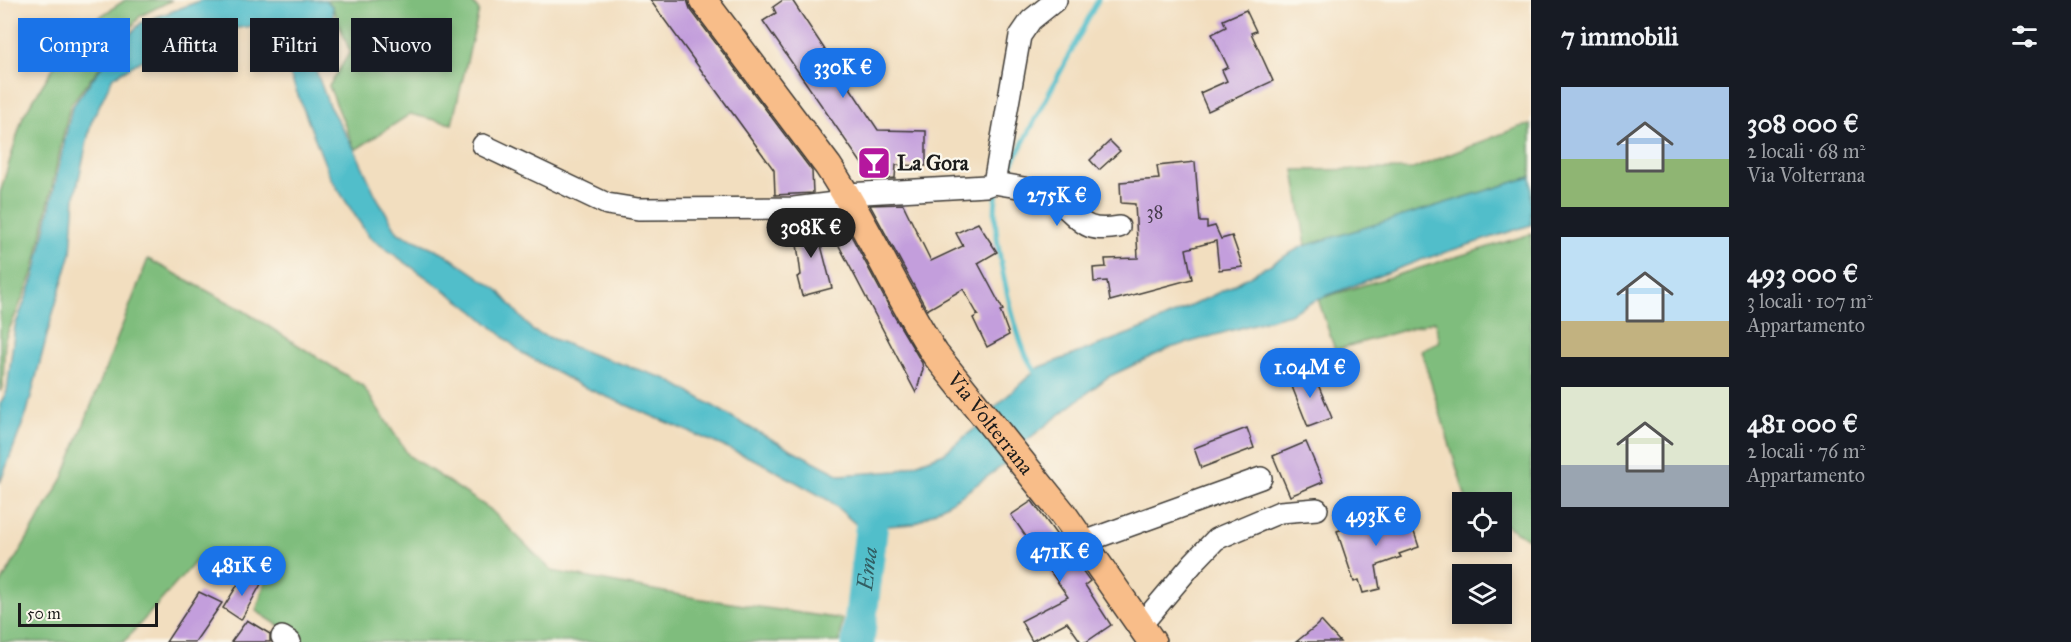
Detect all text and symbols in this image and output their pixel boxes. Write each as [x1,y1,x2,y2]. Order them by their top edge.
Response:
chip: Compra [18,18,130,72]
chip: Affitta [142,18,238,72]
chip: Filtri [250,18,339,72]
chip: Nuovo [351,18,452,72]
text: 7 immobili [1561,20,1678,52]
icon: filters [2008,20,2041,53]
pin: 330K € [794,48,892,99]
text: 330K € [814,55,872,79]
text: 308 000 € [1747,107,1859,139]
icon: home [1609,111,1681,183]
text: 2 locali · 68 m² [1747,139,1865,163]
bar icon: La Gora [856,145,892,181]
place label: La Gora [897,150,970,176]
text: Via Volterrana [1747,163,1865,187]
pin: 275K € [1008,176,1106,227]
text: 275K € [1027,183,1087,207]
house number: 38 [1147,201,1163,223]
pin: 308K € [762,208,860,259]
text: 308K € [781,215,841,239]
text: 493 000 € [1747,257,1858,289]
icon: home [1609,261,1681,333]
text: 3 locali · 107 m² [1747,289,1873,313]
text: Appartamento [1747,313,1865,337]
pin: 1.04M € [1255,348,1365,399]
text: 1.04M € [1274,355,1346,379]
street label: Via Volterrana [941,366,1040,480]
text: 481 000 € [1747,407,1858,439]
icon: home [1609,411,1681,483]
text: 2 locali · 76 m² [1747,439,1865,463]
text: Appartamento [1747,463,1865,487]
map controls [1452,492,1512,624]
button: locate [1452,492,1512,552]
pin: 493K € [1327,496,1425,547]
text: 493K € [1346,503,1406,527]
pin: 471K € [1011,532,1109,583]
text: 471K € [1030,539,1090,563]
water label: Ema [851,545,883,593]
pin: 481K € [193,546,291,597]
text: 481K € [212,553,272,577]
button: layers [1452,564,1512,624]
scale bar [18,600,158,628]
text: 50 m [27,604,61,623]

